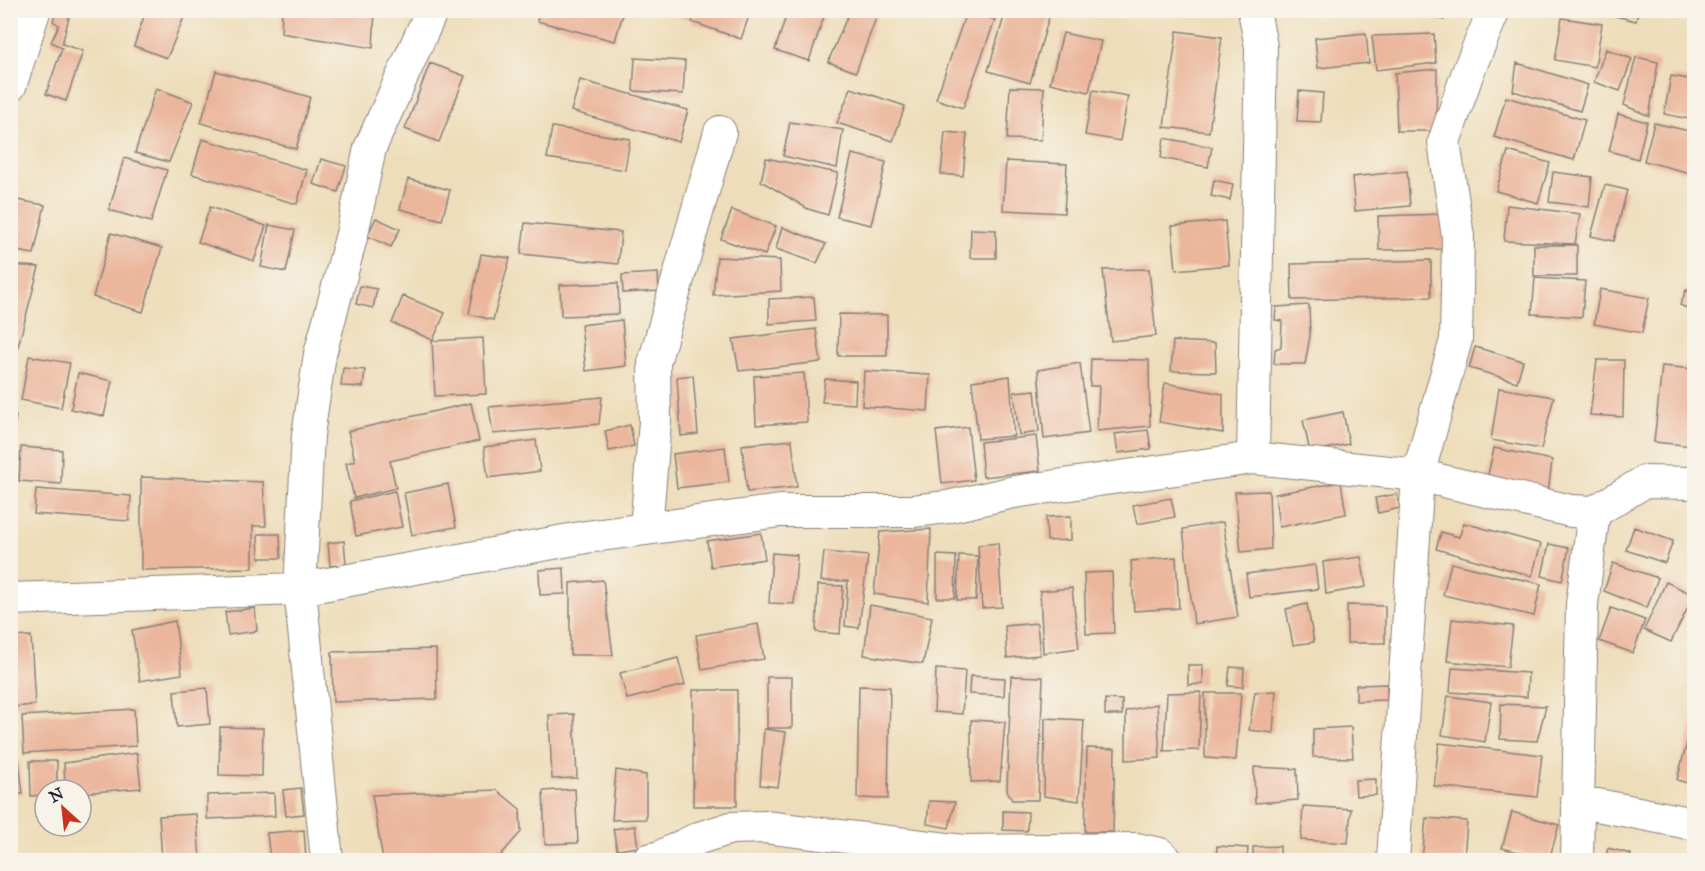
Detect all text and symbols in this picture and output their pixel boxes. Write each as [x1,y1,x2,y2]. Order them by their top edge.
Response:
north arrow [33,778,93,838]
text: N [46,783,67,807]

